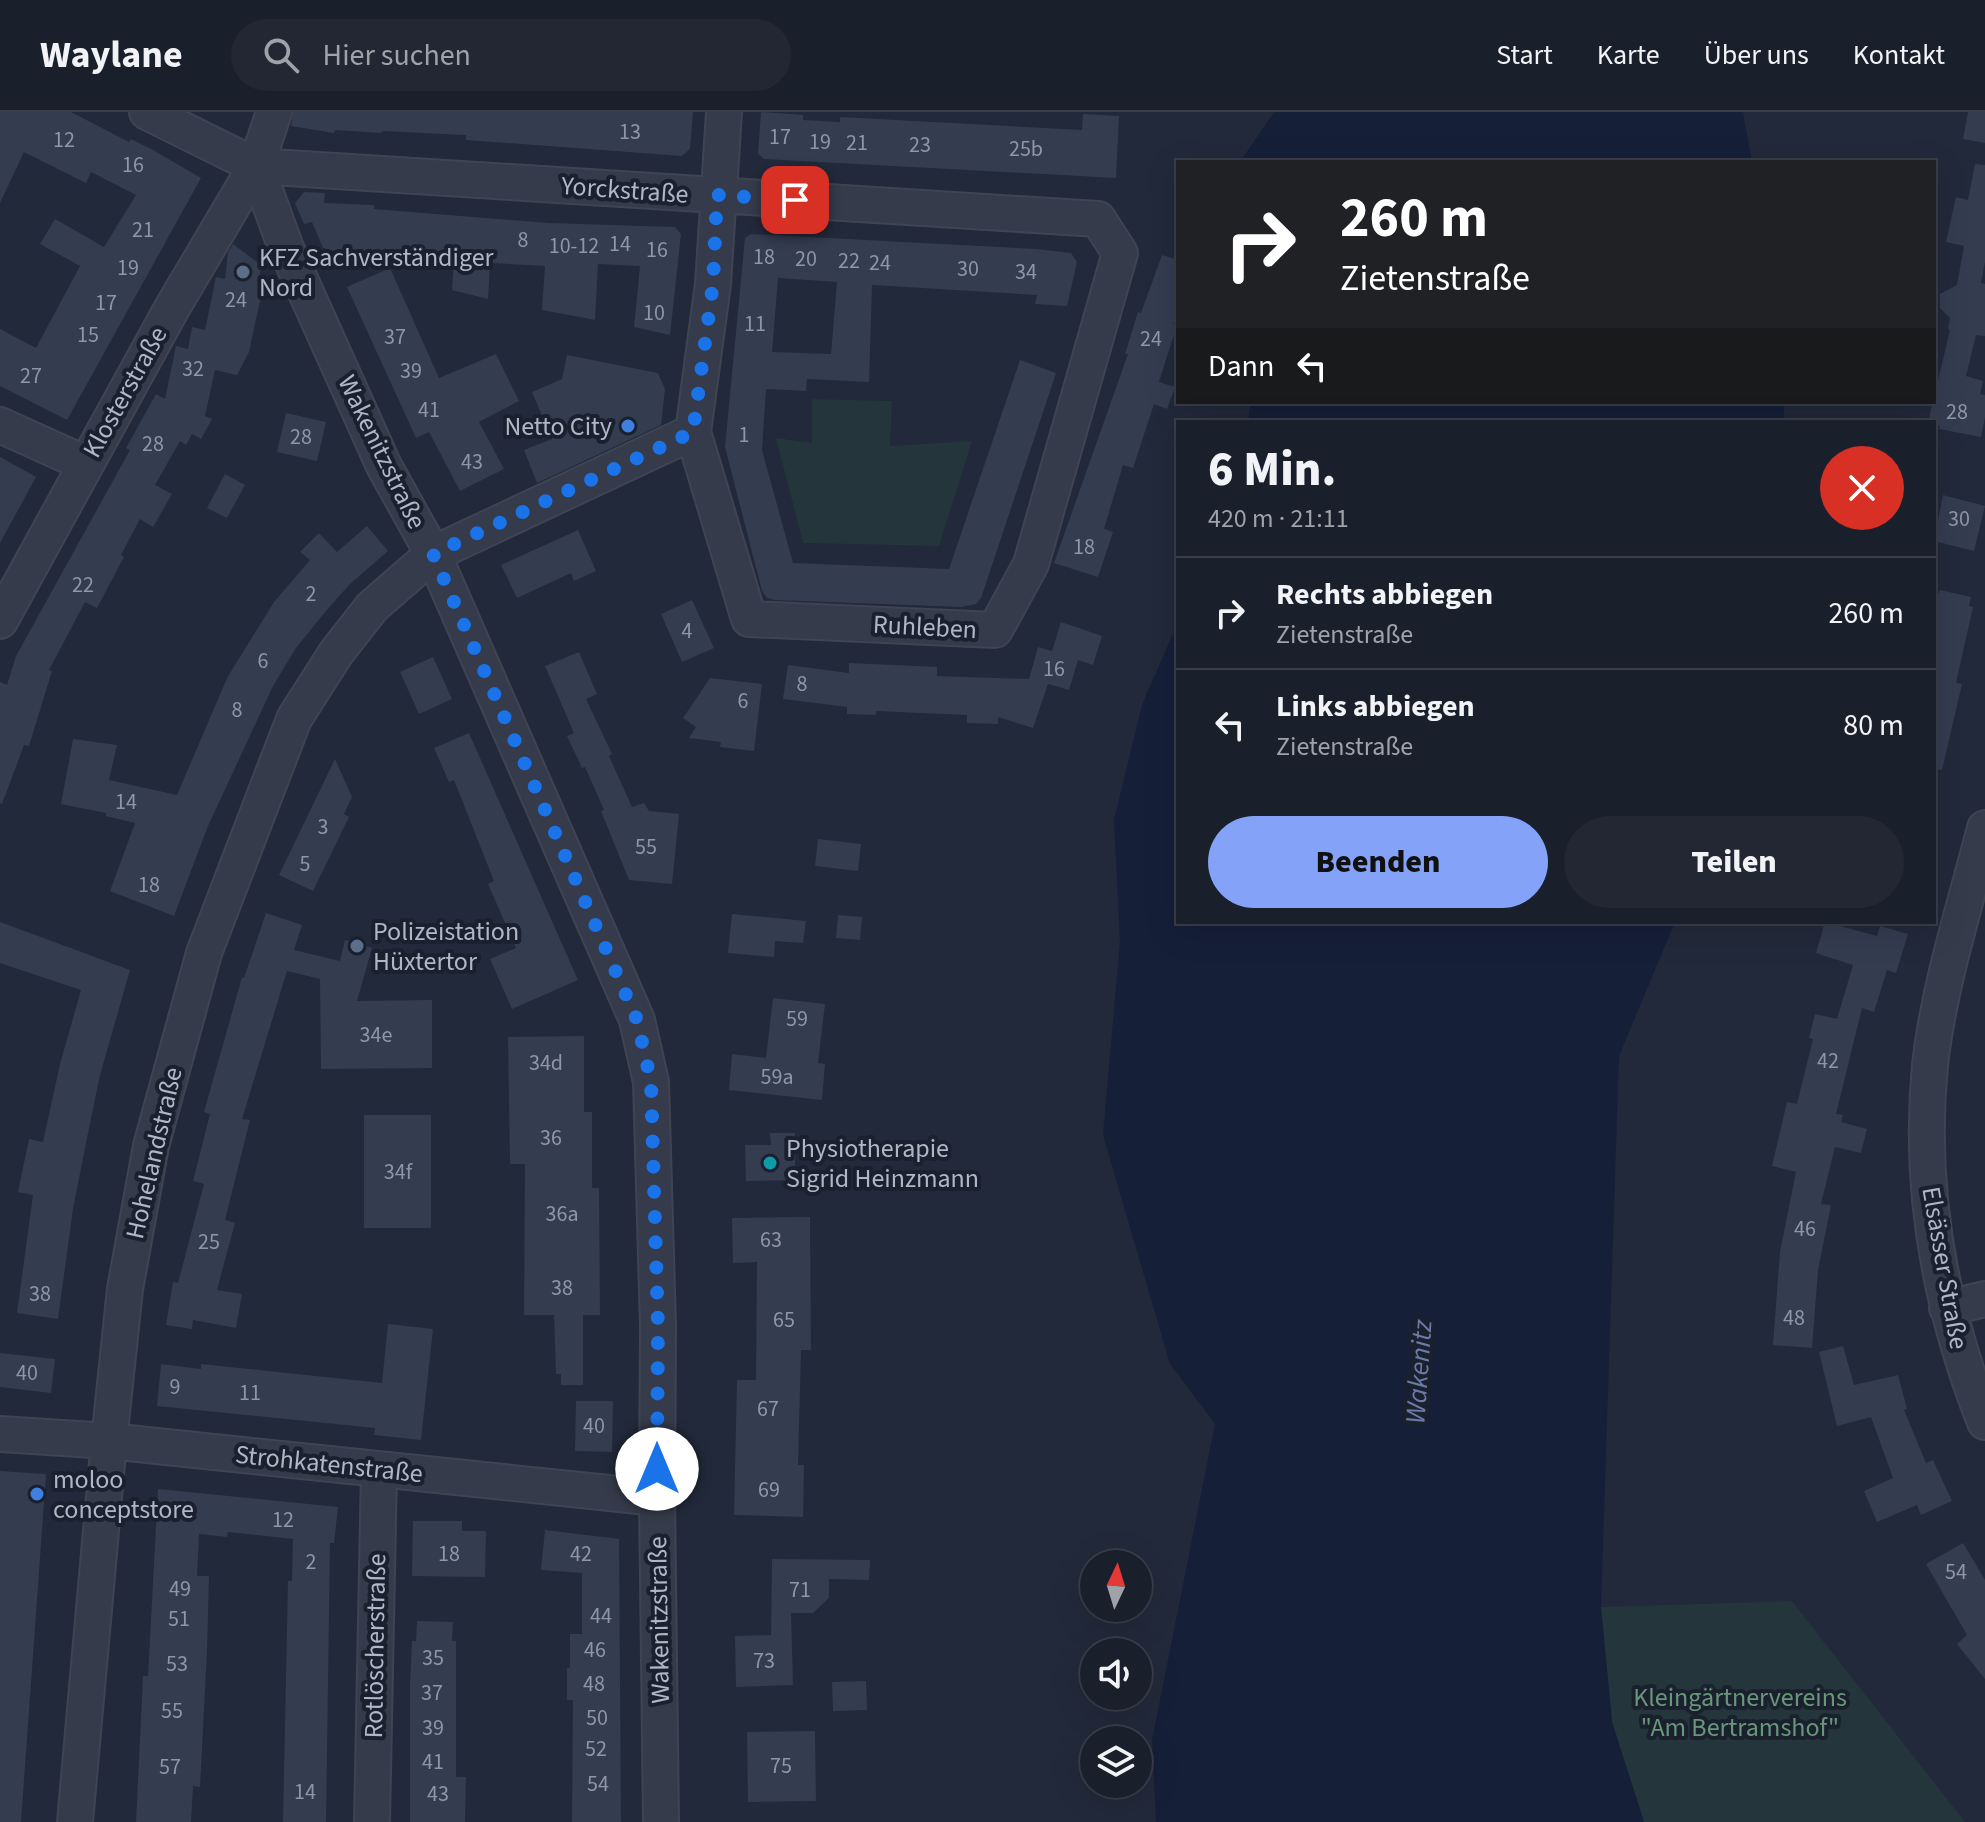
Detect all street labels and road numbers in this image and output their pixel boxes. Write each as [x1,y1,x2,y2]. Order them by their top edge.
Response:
street label: Yorckstraße [559,167,690,213]
street label: Klosterstraße [74,320,176,464]
street label: Wakenitzstraße [329,369,435,535]
street label: Ruhleben [872,606,978,648]
street label: Hohelandstraße [116,1064,192,1242]
street label: Elsässer Straße [1912,1184,1978,1352]
street label: Strohkatenstraße [233,1436,425,1492]
street label: Wakenitzstraße [639,1536,679,1704]
street label: Rotlöscherstraße [355,1553,395,1739]

